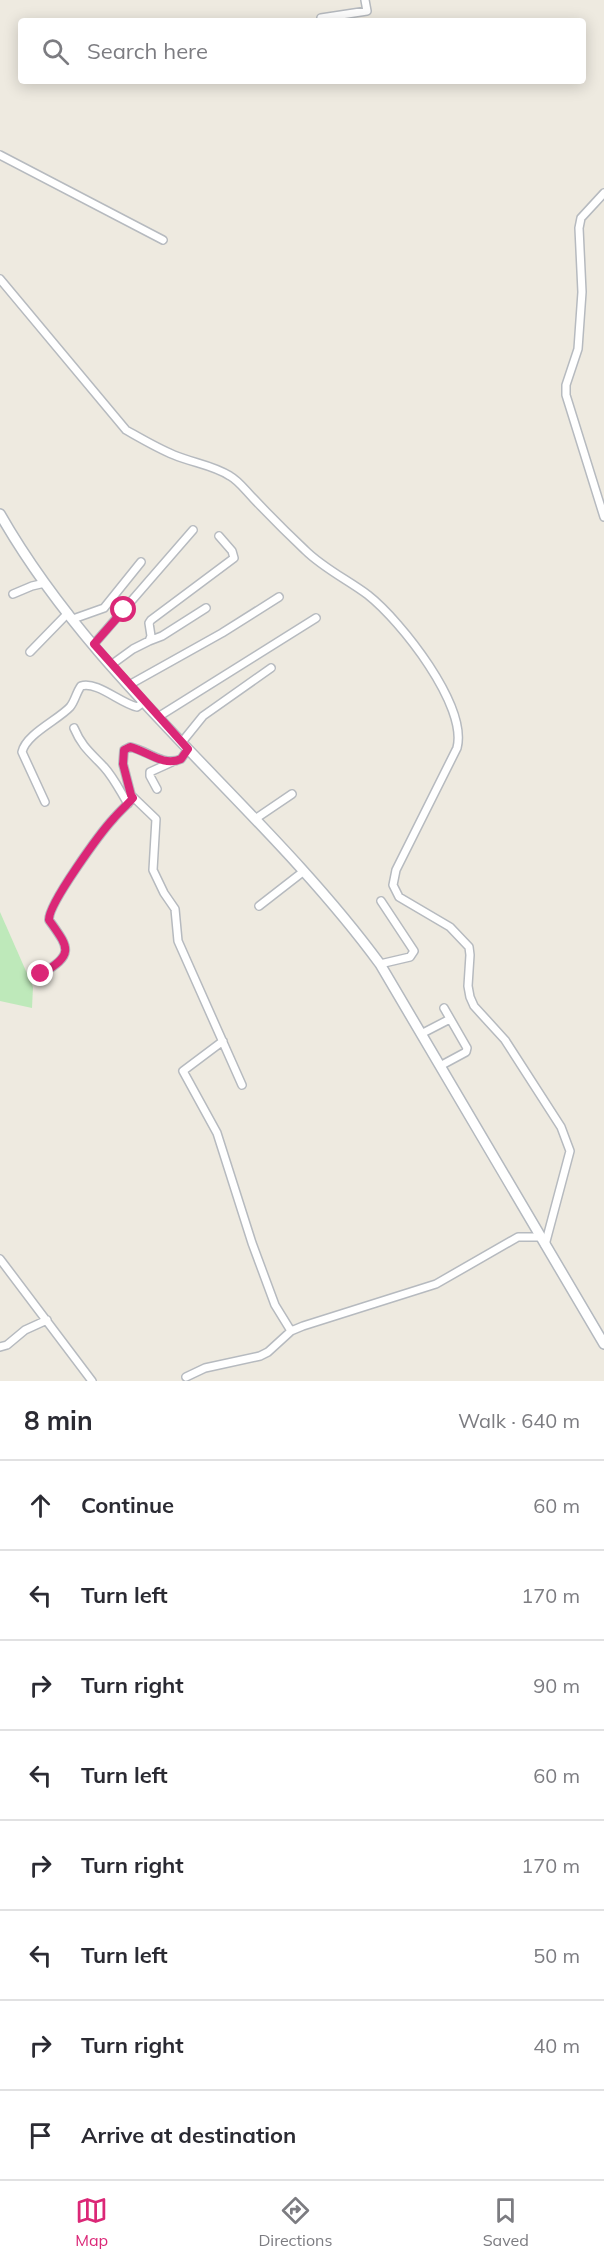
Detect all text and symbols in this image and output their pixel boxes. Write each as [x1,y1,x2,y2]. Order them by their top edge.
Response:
search box [18,18,586,84]
icon: search [39,35,72,68]
text: Search here [87,37,208,65]
route start [110,596,136,622]
route end [27,960,53,986]
text: 8 min [24,1404,93,1437]
text: Walk · 640 m [458,1408,580,1433]
icon: ahead [24,1489,57,1522]
text: Continue [81,1491,174,1519]
text: 60 m [533,1493,580,1518]
icon: left [24,1579,57,1612]
text: Turn left [81,1581,168,1609]
text: 170 m [521,1583,580,1608]
icon: right [24,1669,57,1702]
text: Turn right [81,1671,184,1699]
text: 90 m [533,1673,580,1698]
icon: left [24,1759,57,1792]
text: Turn left [81,1761,168,1789]
text: 60 m [533,1763,580,1788]
icon: right [24,1849,57,1882]
text: Turn right [81,1851,184,1879]
text: 170 m [521,1853,580,1878]
icon: left [24,1939,57,1972]
text: Turn left [81,1941,168,1969]
text: 50 m [533,1943,580,1968]
icon: right [24,2029,57,2062]
text: Turn right [81,2031,184,2059]
text: 40 m [533,2033,580,2058]
icon: arrive [24,2119,57,2152]
text: Arrive at destination [81,2121,296,2149]
tab: Map [75,2194,108,2250]
tab: Directions [258,2194,332,2250]
tab: Saved [483,2194,529,2250]

